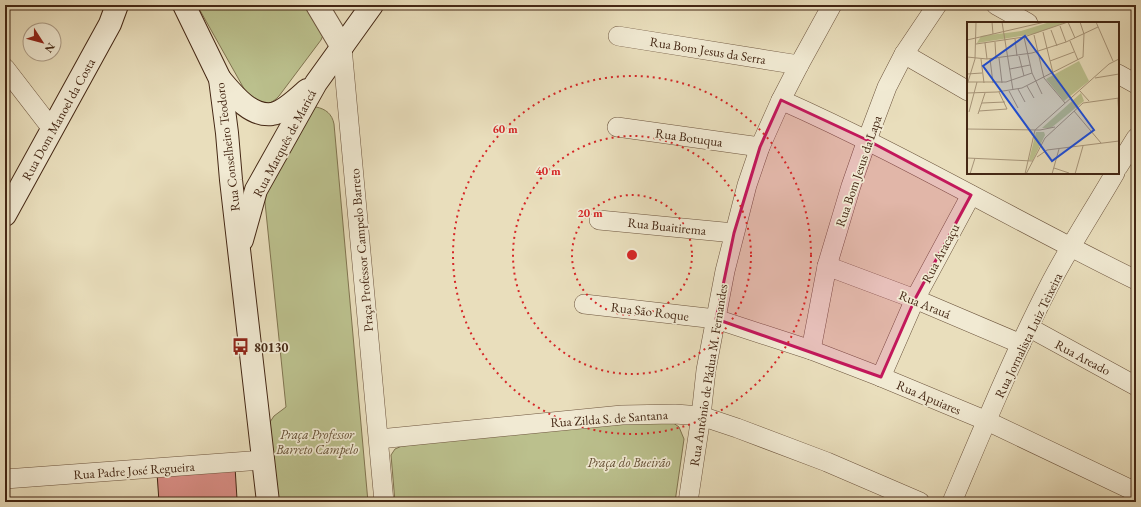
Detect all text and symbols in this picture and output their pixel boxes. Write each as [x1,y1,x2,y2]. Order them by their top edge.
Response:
north arrow [22,22,62,62]
inset map [967,22,1119,174]
street label: Rua Bom Jesus da Serra [649,33,768,68]
text: N [42,40,58,56]
street label: Rua Dom Manoel da Costa [18,54,99,183]
street label: Rua Conselheiro Teodoro [211,82,244,212]
street label: Rua Marquês de Maricá [249,86,320,200]
street label: Rua Bom Jesus da Lapa [831,112,886,229]
text: 60 m [492,121,518,137]
street label: Rua Botuqua [654,124,724,151]
text: 40 m [535,163,561,179]
street label: Praça Professor Campelo Barreto [346,168,377,332]
text: 20 m [577,205,603,221]
street label: Rua Buaitirema [627,214,708,239]
street label: Rua Aracaçu [918,220,963,286]
centre of rings [625,248,639,262]
street label: Rua Jornalista Luiz Teixeira [991,269,1067,401]
street label: Rua Antônio de Pádua M. Fernandes [686,283,731,467]
street label: Rua Arauá [896,286,954,323]
street label: Rua São Roque [610,298,690,325]
street label: Rua Areado [1052,336,1113,379]
bus stop icon: 80130 [231,337,251,357]
place label: 80130 [254,339,289,356]
street label: Rua Apuiares [894,376,964,419]
street label: Rua Zilda S. de Santana [550,406,669,431]
park label: Praça Professor Barreto Campelo [275,426,358,458]
park label: Praça do Bueirão [587,454,671,471]
street label: Rua Padre José Regueira [73,458,196,483]

